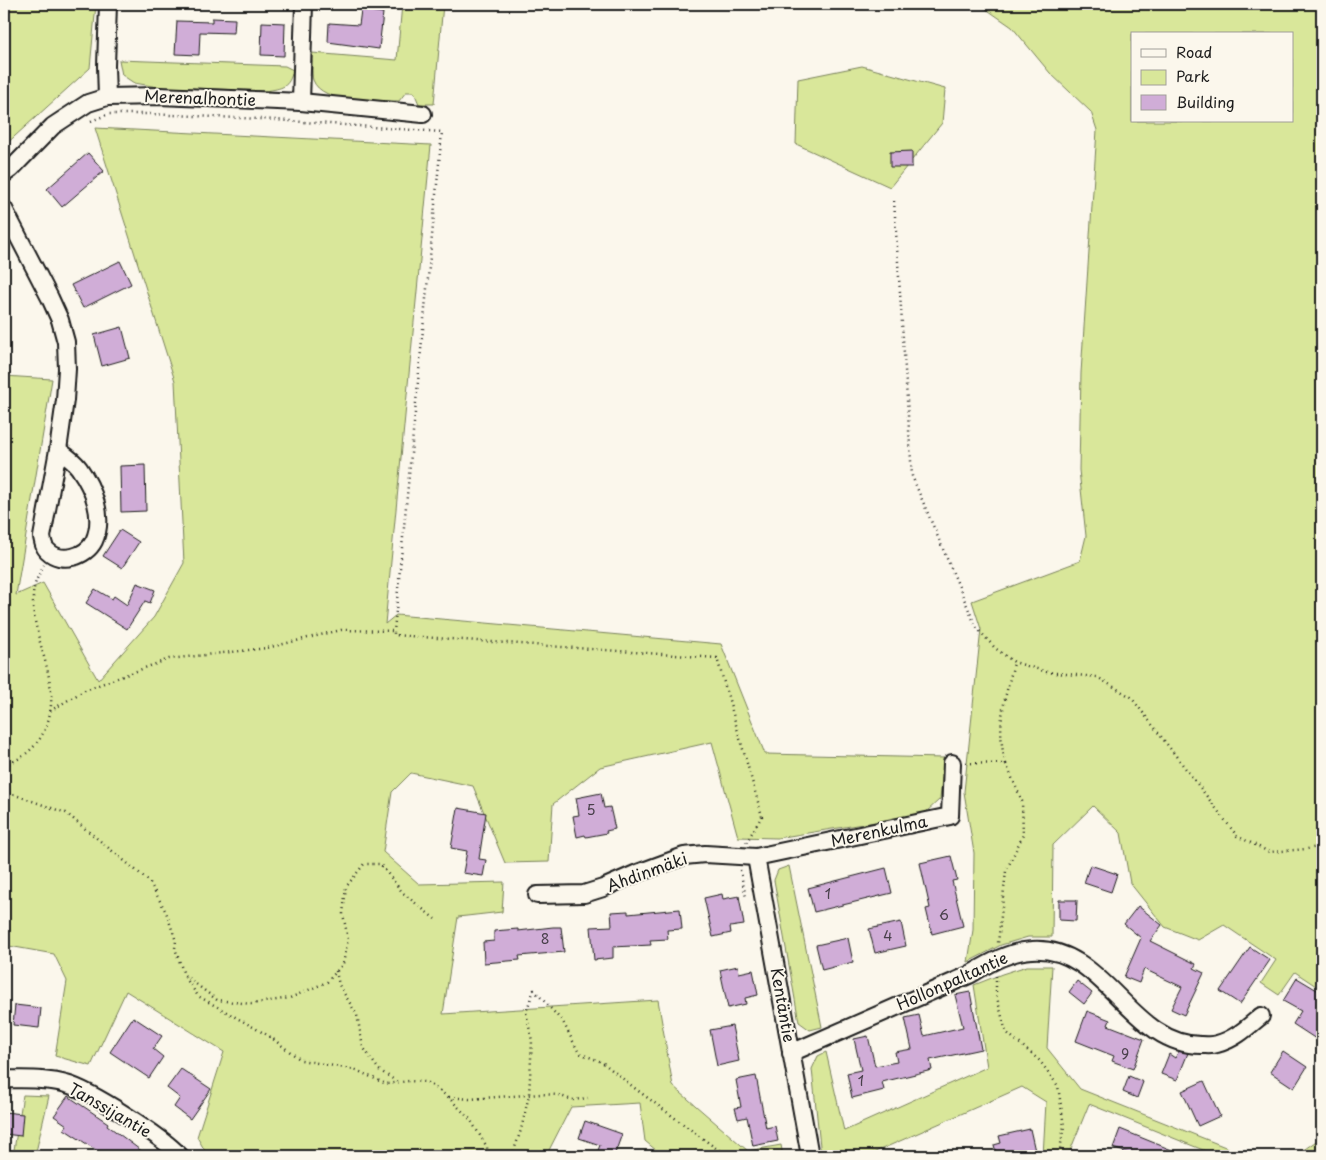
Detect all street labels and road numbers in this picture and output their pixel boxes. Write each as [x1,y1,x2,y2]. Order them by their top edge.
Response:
street label: Merenalhontie [144,83,256,111]
street label: Merenkulma [828,808,929,852]
street label: Ahdinmäki [603,845,690,897]
street label: Hollonpaltantie [892,945,1011,1015]
street label: Kentäntie [766,966,802,1044]
street label: Tanssijantie [65,1076,156,1143]

